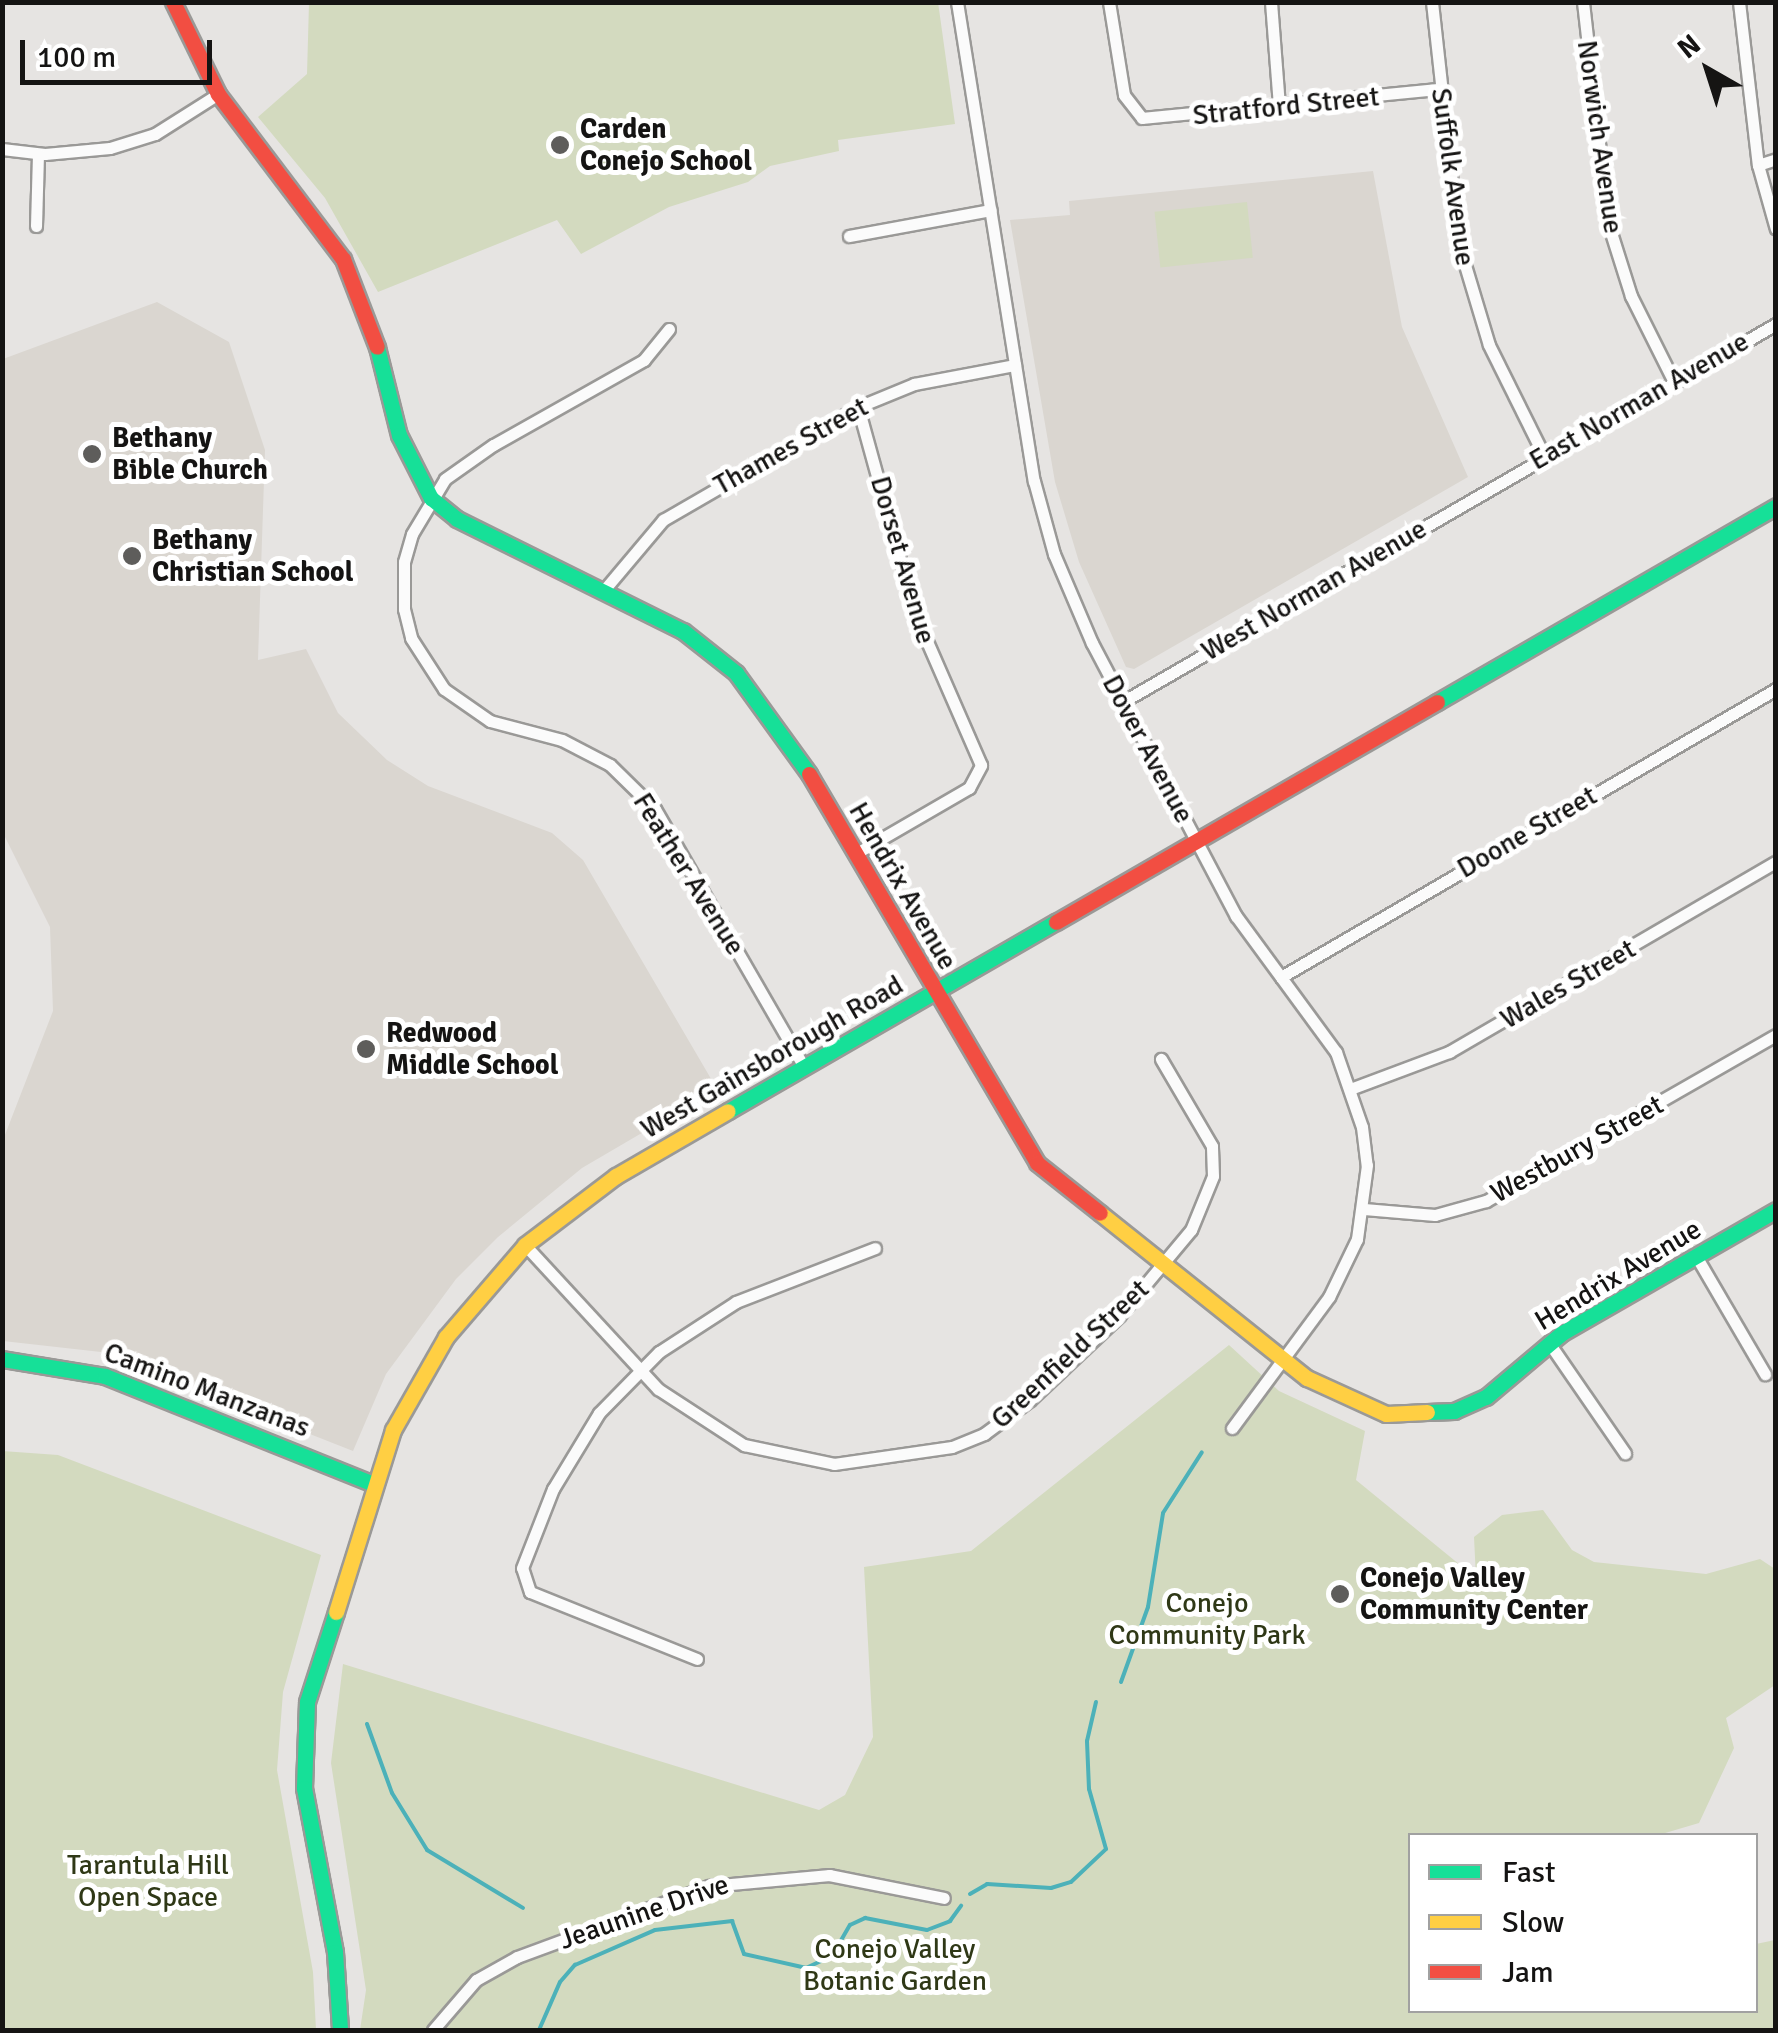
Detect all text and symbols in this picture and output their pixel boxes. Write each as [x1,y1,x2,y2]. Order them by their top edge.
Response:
scale bar [25,20,218,82]
north arrow [1658,20,1758,120]
text: N [1671,27,1707,66]
street label: Norwich Avenue [1570,38,1630,236]
text: 100 m [37,39,116,76]
street label: Stratford Street [1191,80,1381,132]
street label: Suffolk Avenue [1424,86,1482,268]
place label: Carden Conejo School [580,112,752,178]
marker: Carden Conejo School [549,134,571,156]
street label: East Norman Avenue [1523,325,1755,477]
street label: Thames Street [708,390,874,502]
place label: Bethany Bible Church [112,421,268,487]
marker: Bethany Bible Church [81,443,103,465]
street label: Dorset Avenue [863,472,943,648]
street label: West Norman Avenue [1195,512,1433,668]
place label: Bethany Christian School [152,523,353,589]
marker: Bethany Christian School [121,545,143,567]
street label: Dover Avenue [1095,669,1201,829]
street label: Doone Street [1451,779,1603,885]
street label: Feather Avenue [626,787,752,961]
street label: Hendrix Avenue [841,796,965,976]
street label: Wales Street [1495,932,1641,1036]
street label: West Gainsborough Road [635,968,909,1146]
place label: Redwood Middle School [386,1016,558,1082]
marker: Redwood Middle School [355,1038,377,1060]
street label: Westbury Street [1485,1088,1669,1210]
street label: Hendrix Avenue [1529,1212,1707,1338]
street label: Greenfield Street [984,1272,1156,1436]
street label: Camino Manzanas [100,1335,314,1445]
place label: Conejo Valley Community Center [1360,1561,1588,1627]
marker: Conejo Valley Community Center [1329,1583,1351,1605]
park label: Conejo Community Park [1109,1586,1305,1652]
legend [1408,1833,1758,2013]
park label: Tarantula Hill Open Space [67,1848,229,1914]
text: Fast [1502,1854,1555,1891]
street label: Jeaunine Drive [555,1867,733,1957]
text: Slow [1502,1904,1564,1941]
park label: Conejo Valley Botanic Garden [803,1932,987,1998]
text: Jam [1502,1954,1554,1991]

